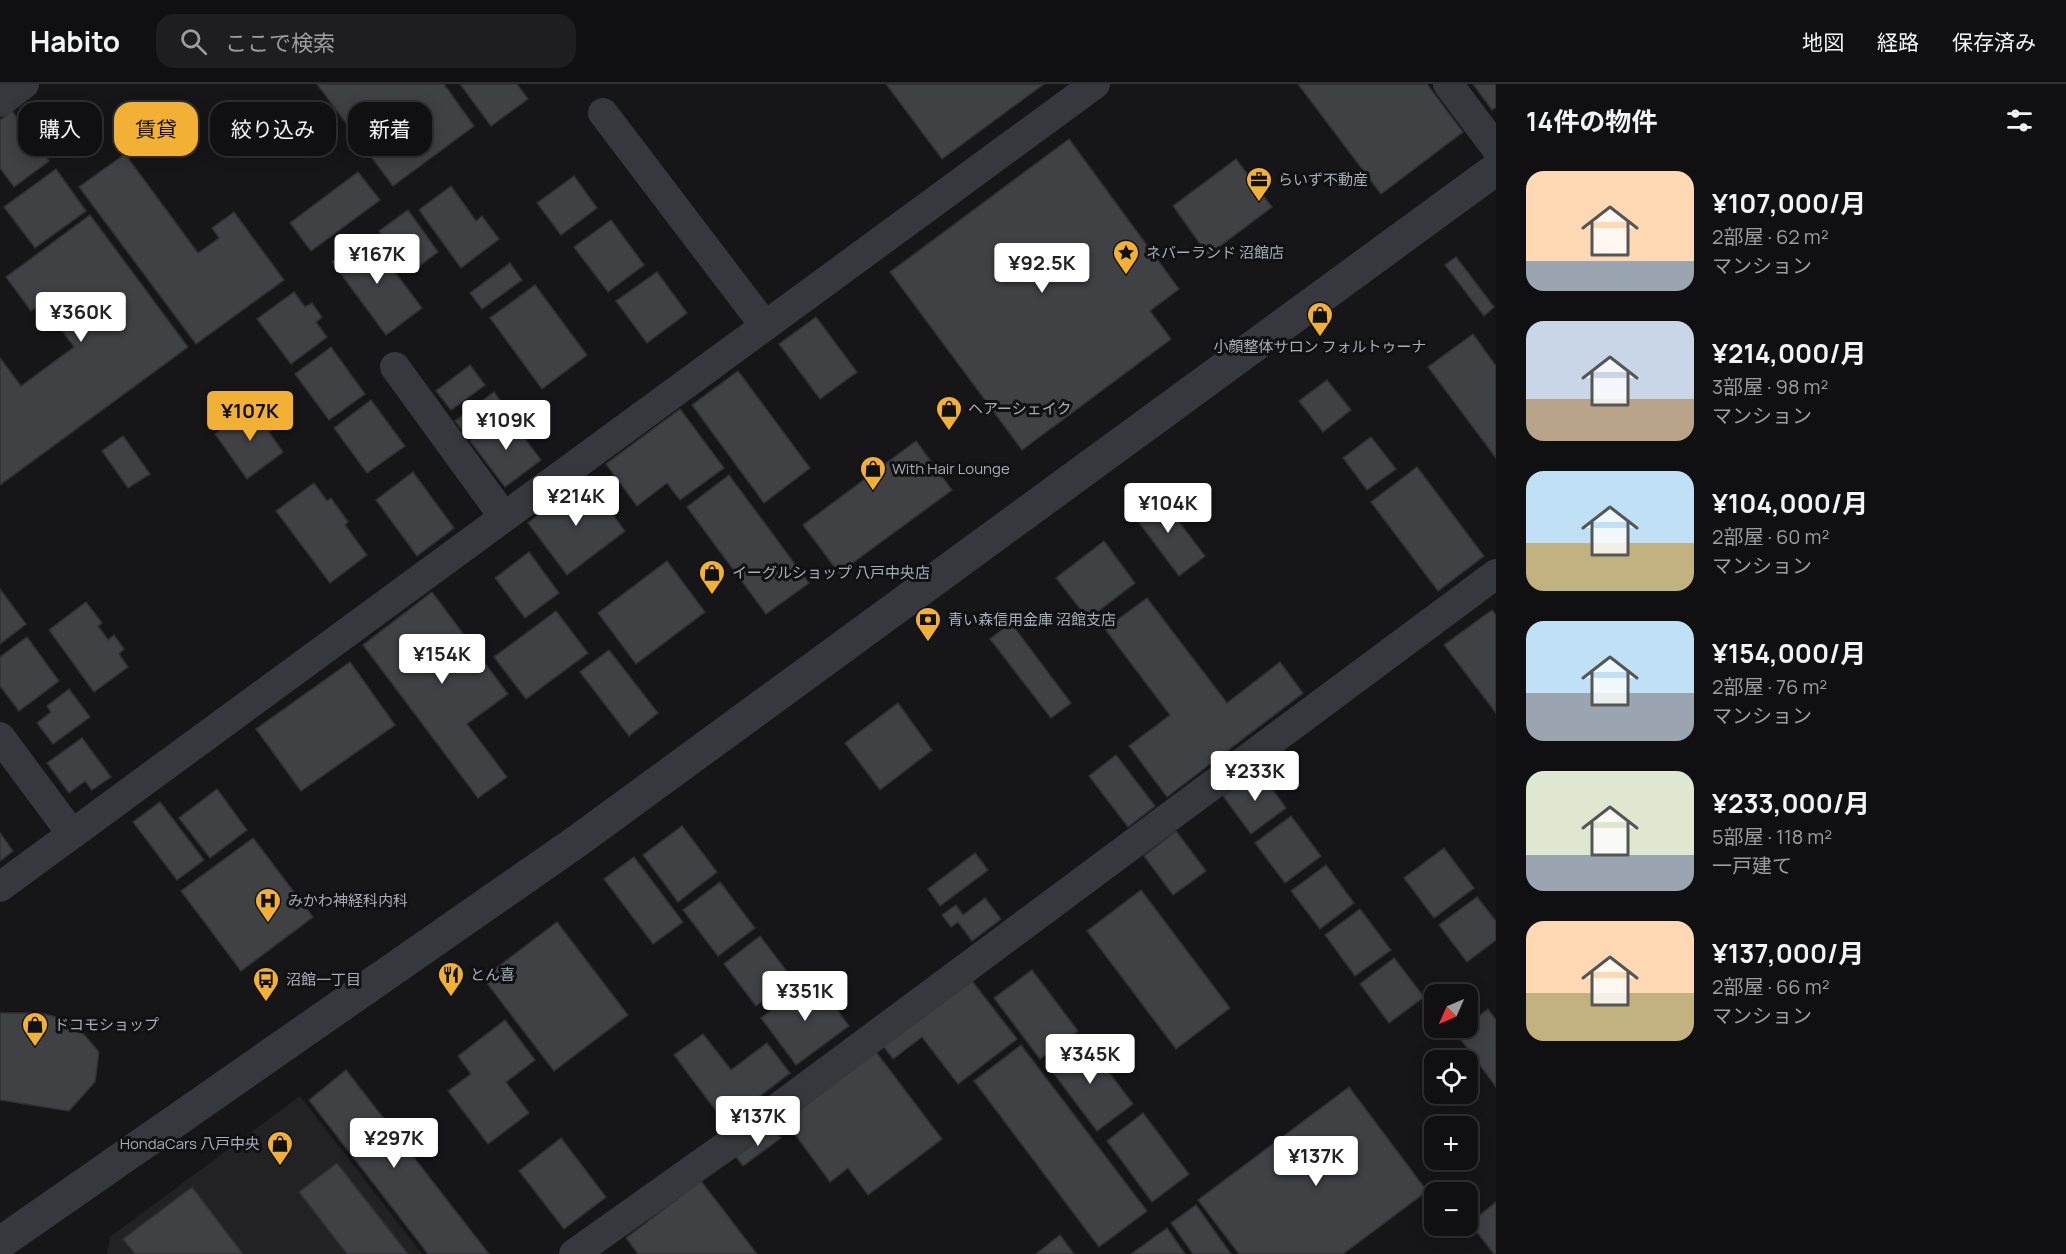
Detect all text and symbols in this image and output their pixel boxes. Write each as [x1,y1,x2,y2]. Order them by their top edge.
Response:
search box [156,14,576,68]
text: Habito [30,22,120,60]
icon: search [177,25,210,58]
text: ここで検索 [225,28,335,58]
text: 地図 [1802,28,1844,56]
text: 経路 [1877,28,1919,56]
text: 保存済み [1952,28,2036,56]
chip: 購入 [18,102,102,156]
chip: 賃貸 [114,102,198,156]
chip: 絞り込み [210,102,336,156]
chip: 新着 [348,102,432,156]
text: 14件の物件 [1526,103,1657,139]
icon: filters [2003,104,2036,137]
office icon: らいず不動産 [1244,165,1274,203]
place label: らいず不動産 [1278,169,1368,190]
text: ¥107,000/月 [1712,185,1866,221]
icon: home [1574,195,1646,267]
text: 2部屋 · 62 m² [1712,223,1829,250]
pin: ¥167K [335,234,419,285]
place icon: ネバーランド 沼館店 [1111,238,1141,276]
text: ¥167K [348,240,406,267]
place label: ネバーランド 沼館店 [1146,242,1284,263]
pin: ¥92.5K [993,243,1091,294]
text: ¥92.5K [1008,249,1076,276]
text: マンション [1712,252,1812,279]
pin: ¥360K [39,292,123,343]
text: ¥360K [50,298,112,325]
shop icon: 小顔整体サロン フォルトゥーナ [1305,300,1335,338]
text: ¥214,000/月 [1712,335,1867,371]
place label: 小顔整体サロン フォルトゥーナ [1213,336,1427,357]
icon: home [1574,345,1646,417]
text: 3部屋 · 98 m² [1712,373,1829,400]
pin: ¥107K [208,391,292,442]
shop icon: ヘアーシェイク [934,394,964,432]
text: ¥107K [221,397,279,424]
place label: ヘアーシェイク [968,398,1072,419]
pin: ¥109K [464,400,548,451]
text: マンション [1712,402,1812,429]
text: ¥109K [476,406,536,433]
shop icon: With Hair Lounge [858,454,888,492]
place label: With Hair Lounge [892,458,1010,479]
pin: ¥214K [534,476,618,527]
text: ¥214K [547,482,605,509]
pin: ¥104K [1126,483,1210,534]
text: ¥104,000/月 [1712,485,1868,521]
text: ¥104K [1138,489,1198,516]
icon: home [1574,495,1646,567]
text: 2部屋 · 60 m² [1712,523,1830,550]
text: マンション [1712,552,1812,579]
shop icon: イーグルショップ 八戸中央店 [697,558,727,596]
place label: イーグルショップ 八戸中央店 [732,562,930,583]
bank icon: 青い森信用金庫 沼館支店 [913,605,943,643]
place label: 青い森信用金庫 沼館支店 [948,609,1116,630]
pin: ¥154K [400,634,484,685]
text: ¥154,000/月 [1712,635,1866,671]
text: ¥154K [413,640,471,667]
icon: home [1574,645,1646,717]
text: 2部屋 · 76 m² [1712,673,1827,700]
text: マンション [1712,702,1812,729]
pin: ¥233K [1213,751,1297,802]
text: ¥233K [1225,757,1285,784]
text: ¥233,000/月 [1712,785,1870,821]
icon: home [1574,795,1646,867]
text: 5部屋 · 118 m² [1712,823,1832,850]
text: 一戸建て [1712,852,1792,879]
hospital icon: みかわ神経科内科 [253,886,283,924]
place label: みかわ神経科内科 [288,890,408,911]
text: ¥137,000/月 [1712,935,1864,971]
icon: home [1574,945,1646,1017]
restaurant icon: とん喜 [436,960,466,998]
place label: とん喜 [470,964,515,985]
bus stop icon: 沼館一丁目 [251,965,281,1003]
place label: 沼館一丁目 [286,969,361,990]
pin: ¥351K [763,971,847,1022]
text: 2部屋 · 66 m² [1712,973,1830,1000]
text: ¥351K [776,977,834,1004]
north arrow [1424,984,1478,1038]
map controls [1424,984,1478,1236]
text: マンション [1712,1002,1812,1029]
shop icon: ドコモショップ [20,1010,50,1048]
place label: ドコモショップ [54,1014,159,1035]
pin: ¥345K [1048,1034,1132,1085]
text: ¥345K [1060,1040,1120,1067]
button: locate [1424,1050,1478,1104]
pin: ¥137K [716,1096,800,1147]
text: ¥137K [730,1102,786,1129]
button: + [1424,1116,1478,1170]
pin: ¥297K [352,1118,436,1169]
text: ¥297K [364,1124,424,1151]
shop icon: HondaCars 八戸中央 [265,1129,295,1167]
place label: HondaCars 八戸中央 [120,1133,260,1154]
pin: ¥137K [1274,1136,1358,1187]
text: ¥137K [1288,1142,1344,1169]
button: − [1424,1182,1478,1236]

